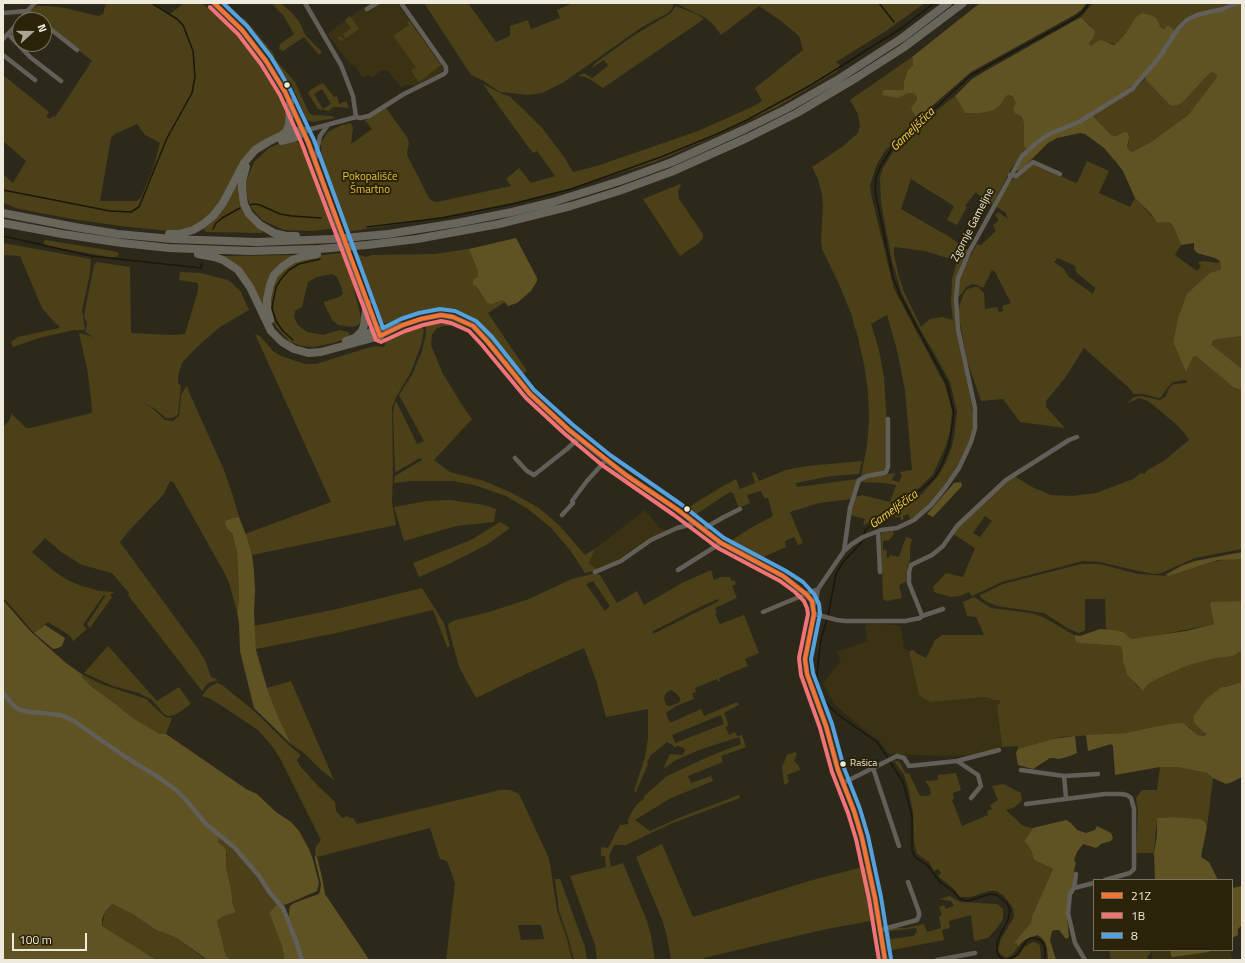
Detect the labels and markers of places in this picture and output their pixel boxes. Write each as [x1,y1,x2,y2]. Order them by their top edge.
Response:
unlabelled marker [282,80,292,90]
unlabelled marker [682,504,692,514]
place label: Rašica [850,758,877,770]
marker: Rašica [838,759,848,769]

